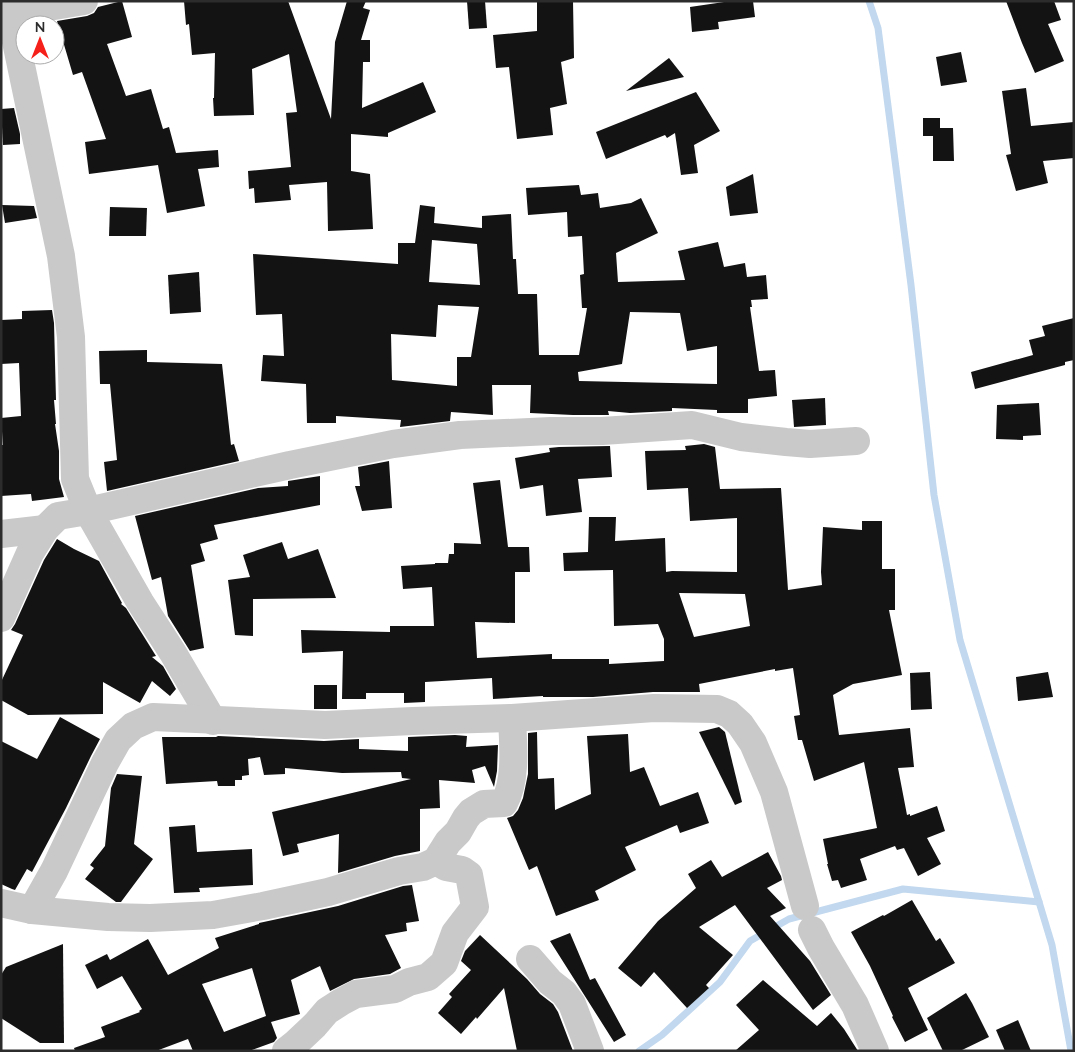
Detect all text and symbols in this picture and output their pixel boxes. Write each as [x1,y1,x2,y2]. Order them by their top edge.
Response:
north arrow [15,15,65,65]
text: N [35,18,45,36]

